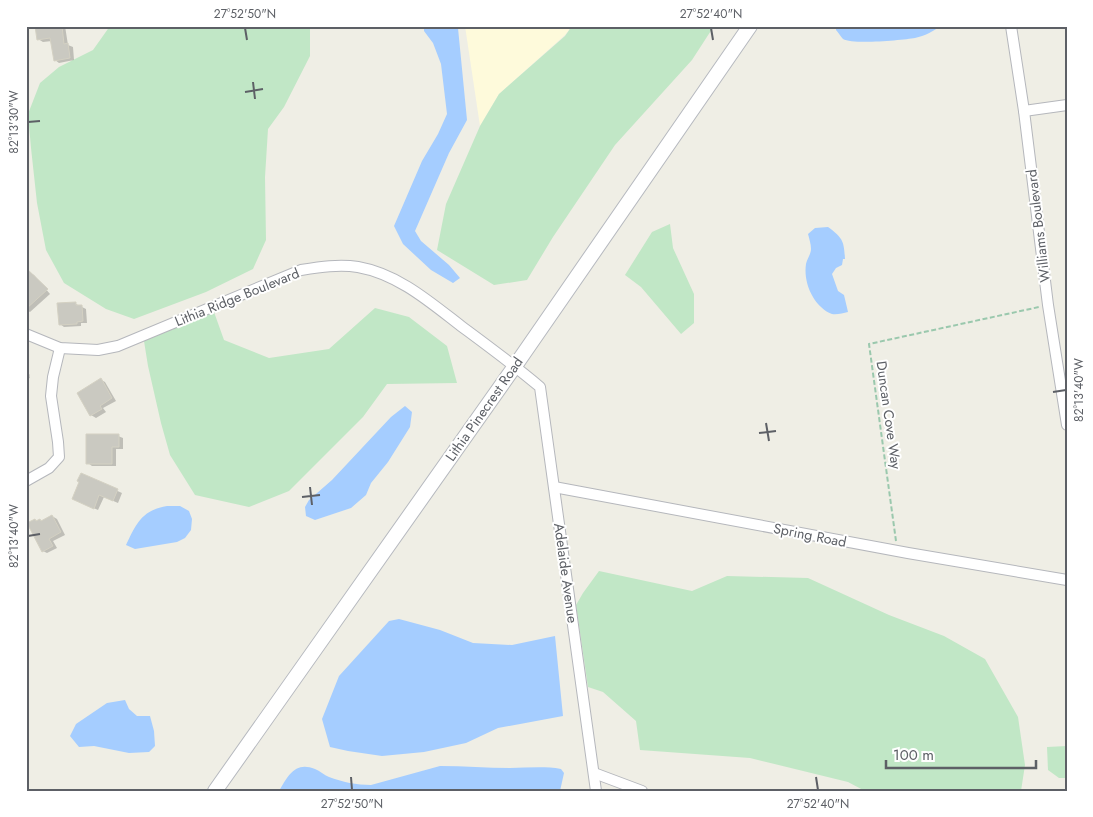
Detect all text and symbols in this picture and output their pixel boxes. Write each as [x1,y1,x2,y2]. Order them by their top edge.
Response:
text: 27°52'50"N [214,5,276,23]
text: 27°52'40"N [680,5,742,23]
text: 82°13'30"W [5,90,23,154]
street label: Williams Boulevard [1021,168,1055,284]
street label: Lithia Ridge Boulevard [172,263,302,331]
street label: Lithia Pinecrest Road [441,353,527,465]
text: 82°13'40"W [1070,358,1088,422]
street label: Duncan Cove Way [872,360,907,471]
text: 82°13'40"W [5,504,23,568]
street label: Spring Road [772,518,848,552]
street label: Adelaide Avenue [549,522,583,624]
scale bar [886,737,1036,769]
text: 100 m [893,744,934,766]
text: 27°52'50"N [321,795,383,813]
text: 27°52'40"N [787,795,849,813]

